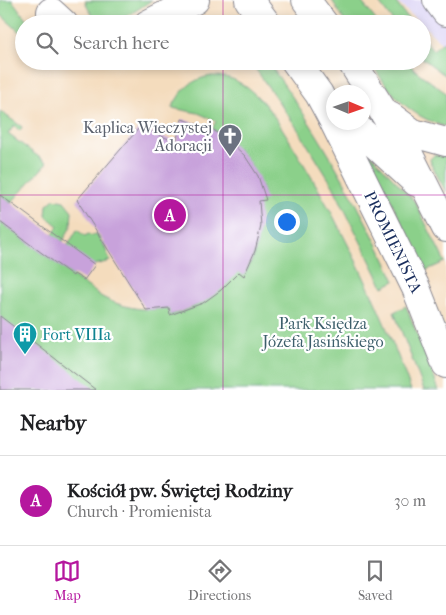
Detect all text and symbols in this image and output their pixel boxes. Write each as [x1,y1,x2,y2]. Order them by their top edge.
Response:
search box [15,15,431,70]
icon: search [33,29,61,57]
text: Search here [73,32,169,54]
north arrow [326,85,371,130]
place label: Kaplica Wieczystej Adoracji [83,118,212,155]
church icon: Kaplica Wieczystej Adoracji [217,123,243,157]
street label: PROMIENISTA [360,188,426,297]
pin: A [154,196,186,234]
your location [274,209,300,235]
park label: Park Księdza Józefa Jasińskiego [260,314,384,351]
building icon: Fort VIIIa [12,321,38,355]
place label: Fort VIIIa [42,325,112,344]
text: Nearby [20,411,86,435]
text: Kościół pw. Świętej Rodziny [67,480,293,502]
text: A [31,491,41,510]
text: 30 m [394,491,426,510]
text: Church · Promienista [67,502,212,521]
tab: Map [53,557,81,604]
tab: Directions [188,557,251,604]
tab: Saved [358,557,393,604]

